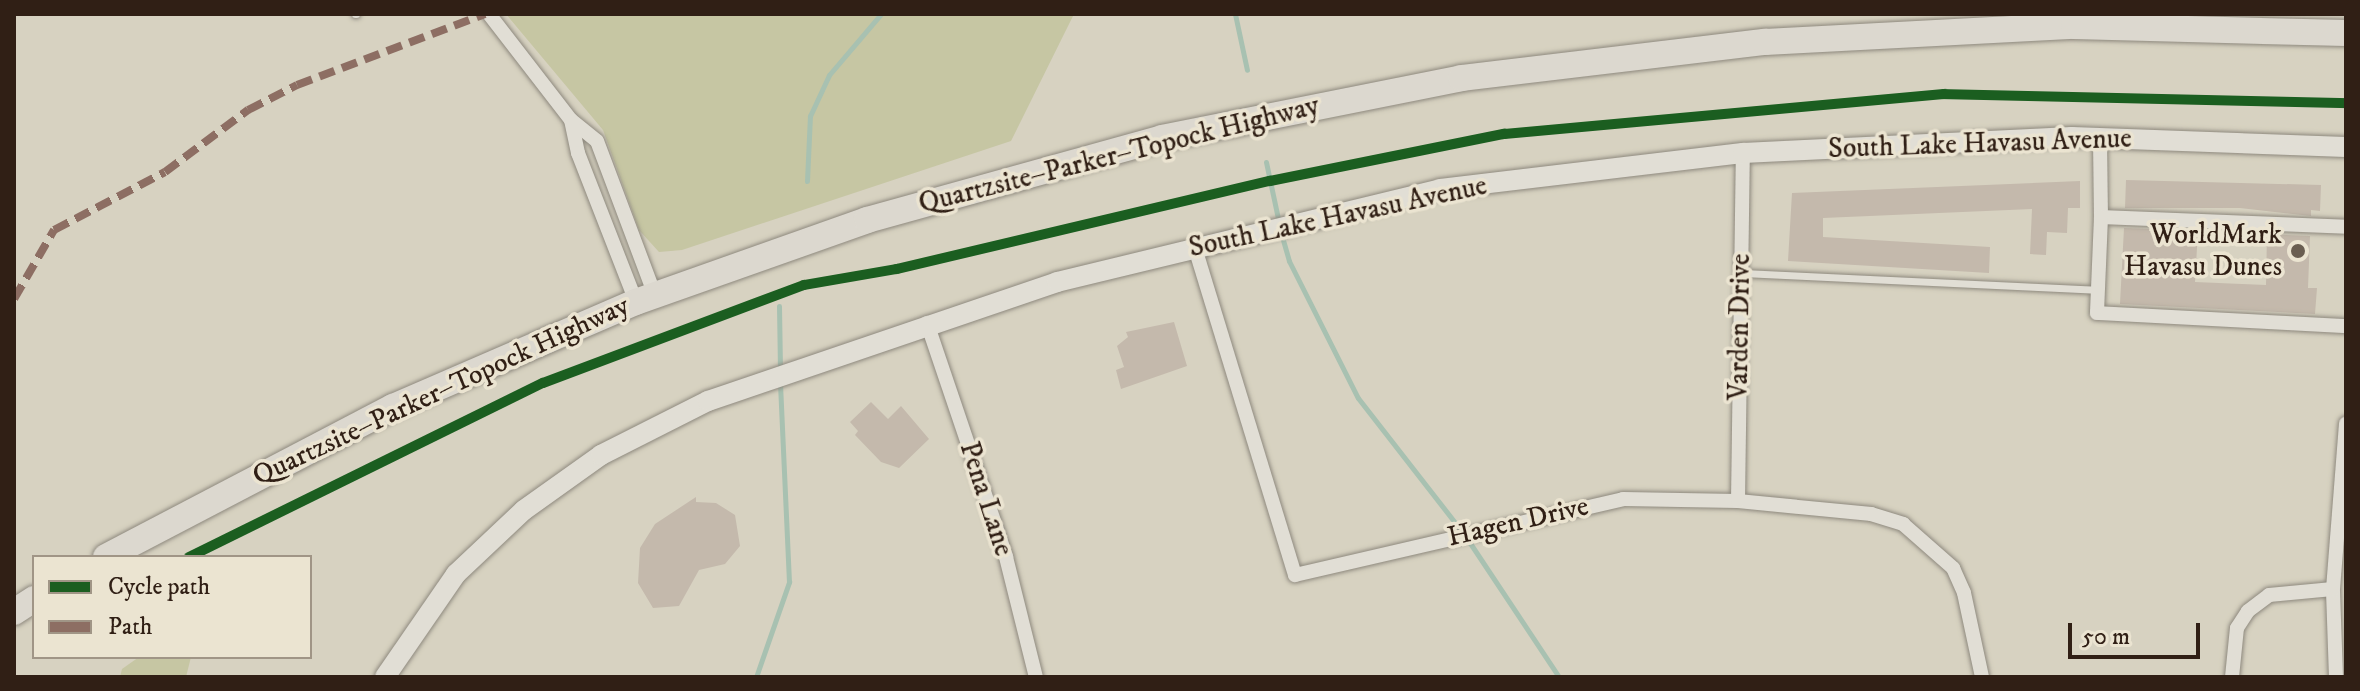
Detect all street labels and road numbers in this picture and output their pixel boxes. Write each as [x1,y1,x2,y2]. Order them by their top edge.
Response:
street label: Quartzsite–Parker–Topock Highway [915,89,1323,221]
street label: South Lake Havasu Avenue [1828,122,2132,166]
street label: South Lake Havasu Avenue [1186,169,1490,265]
street label: Varden Drive [1722,253,1758,401]
street label: Quartzsite–Parker–Topock Highway [247,289,635,493]
street label: Pena Lane [952,438,1020,560]
street label: Hagen Drive [1444,489,1592,555]

